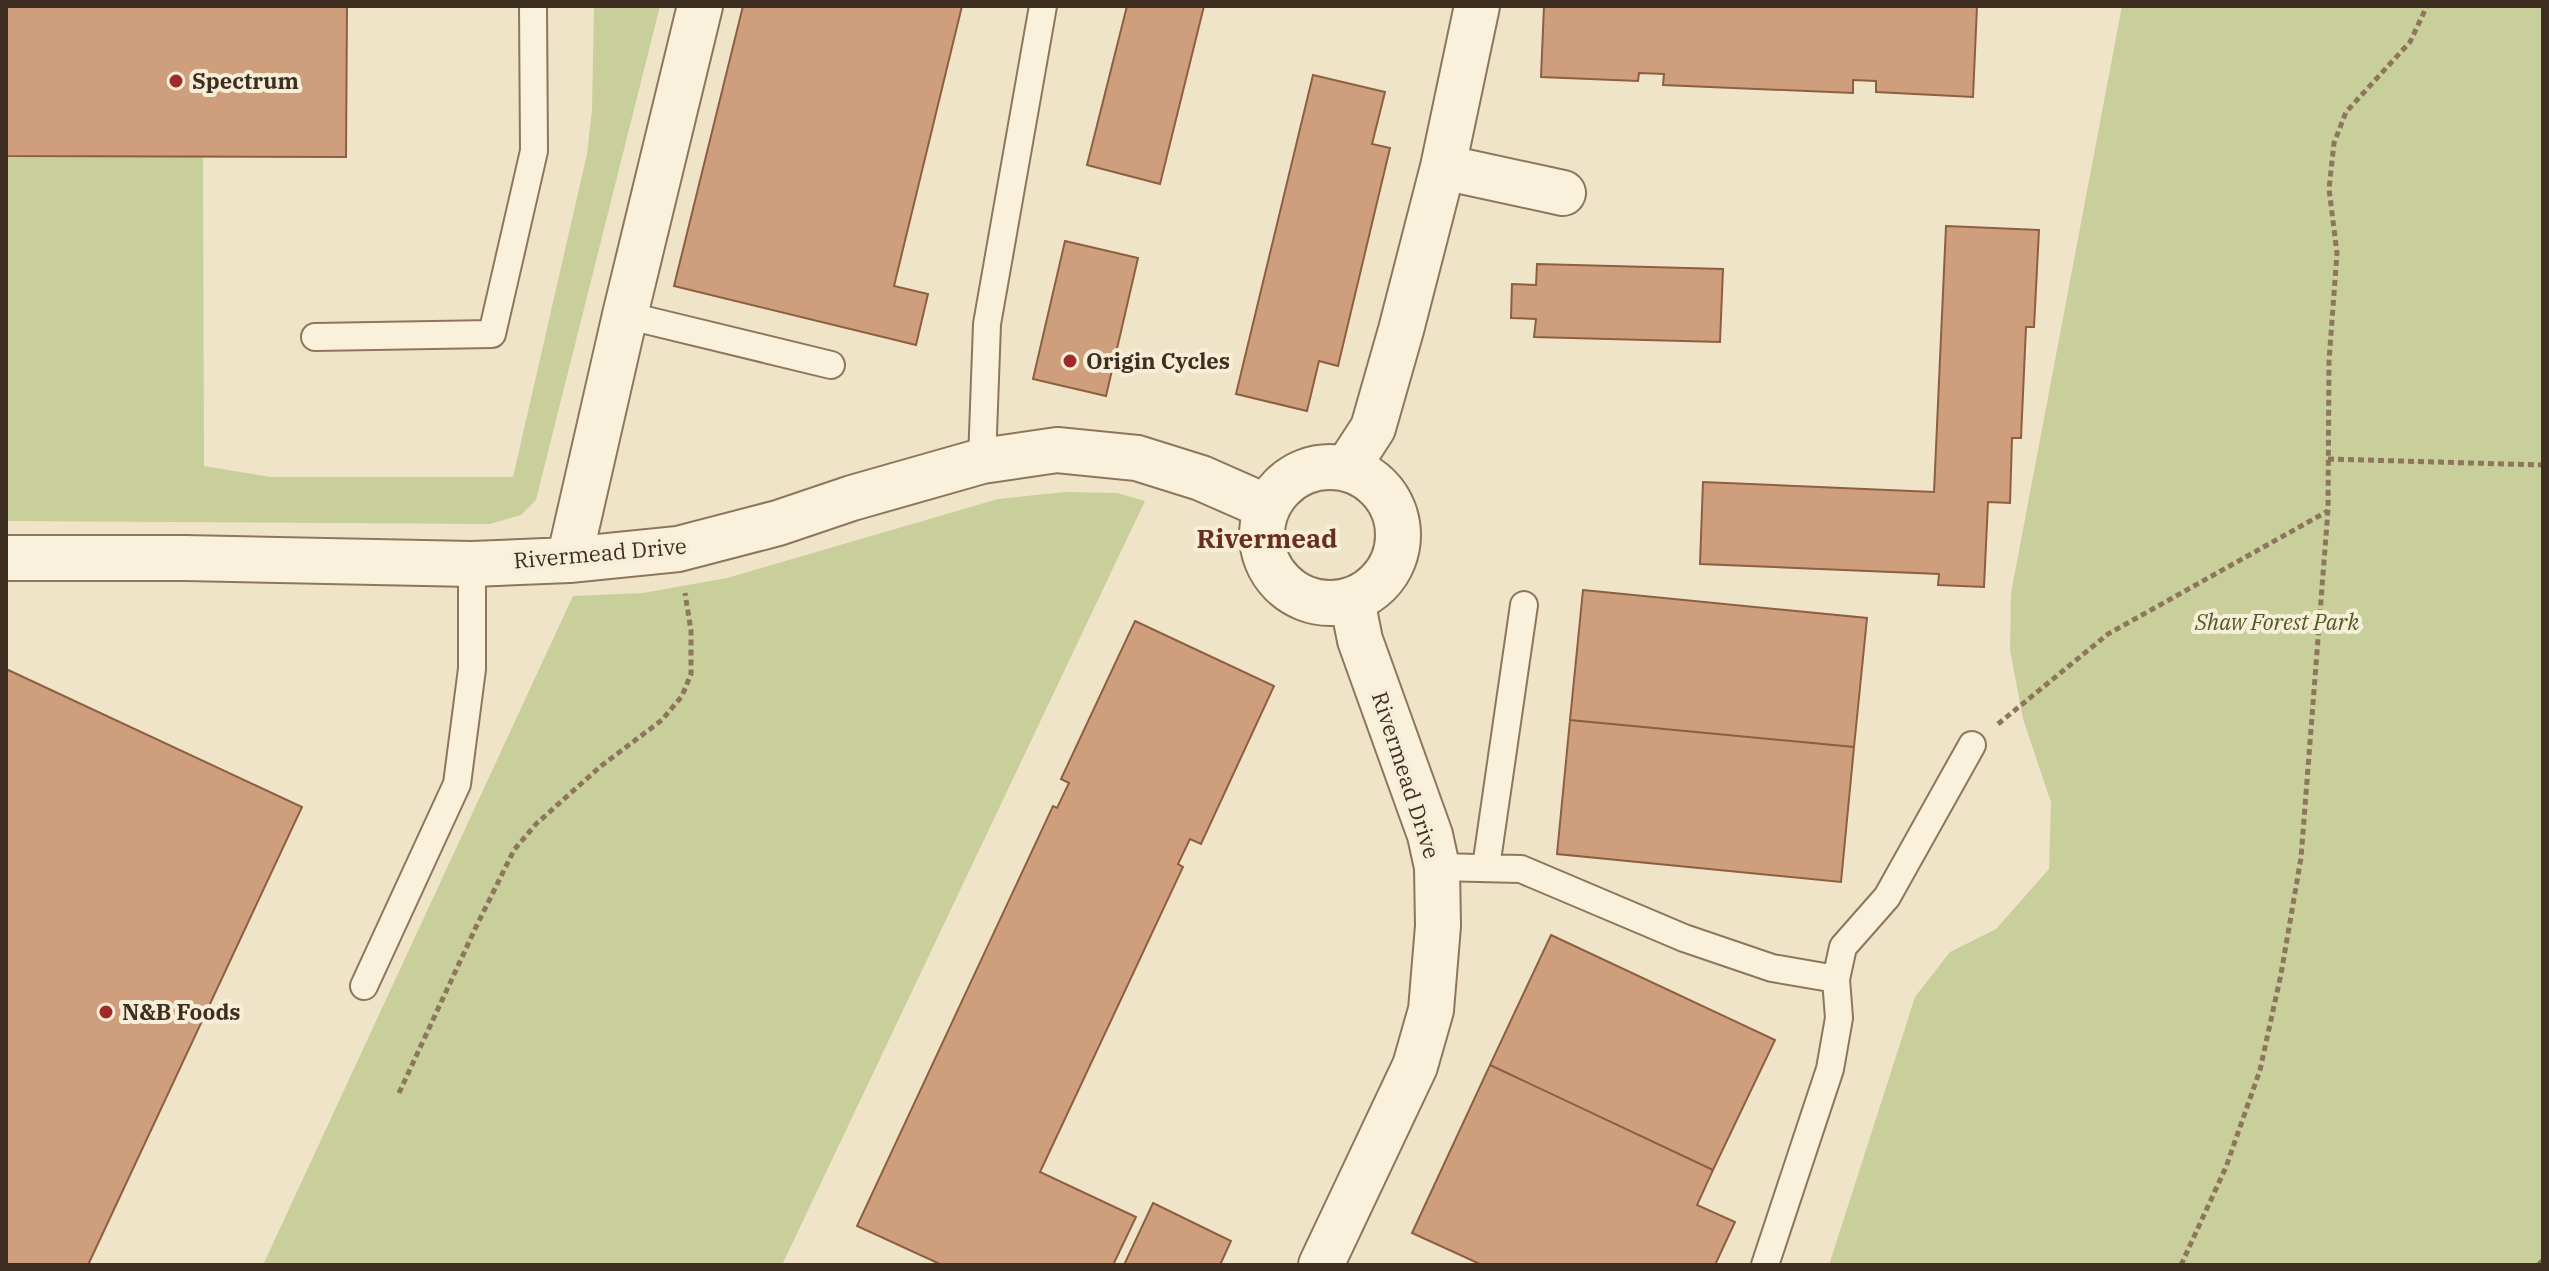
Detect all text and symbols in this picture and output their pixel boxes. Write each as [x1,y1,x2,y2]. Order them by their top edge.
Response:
place label: Spectrum [192,66,299,95]
marker: Spectrum [167,72,185,90]
place label: Origin Cycles [1086,346,1230,375]
marker: Origin Cycles [1061,352,1079,370]
district label: Rivermead [1196,521,1338,555]
street label: Rivermead Drive [512,530,688,575]
park label: Shaw Forest Park [2194,607,2359,636]
street label: Rivermead Drive [1366,688,1447,862]
place label: N&B Foods [122,997,241,1026]
marker: N&B Foods [97,1003,115,1021]

